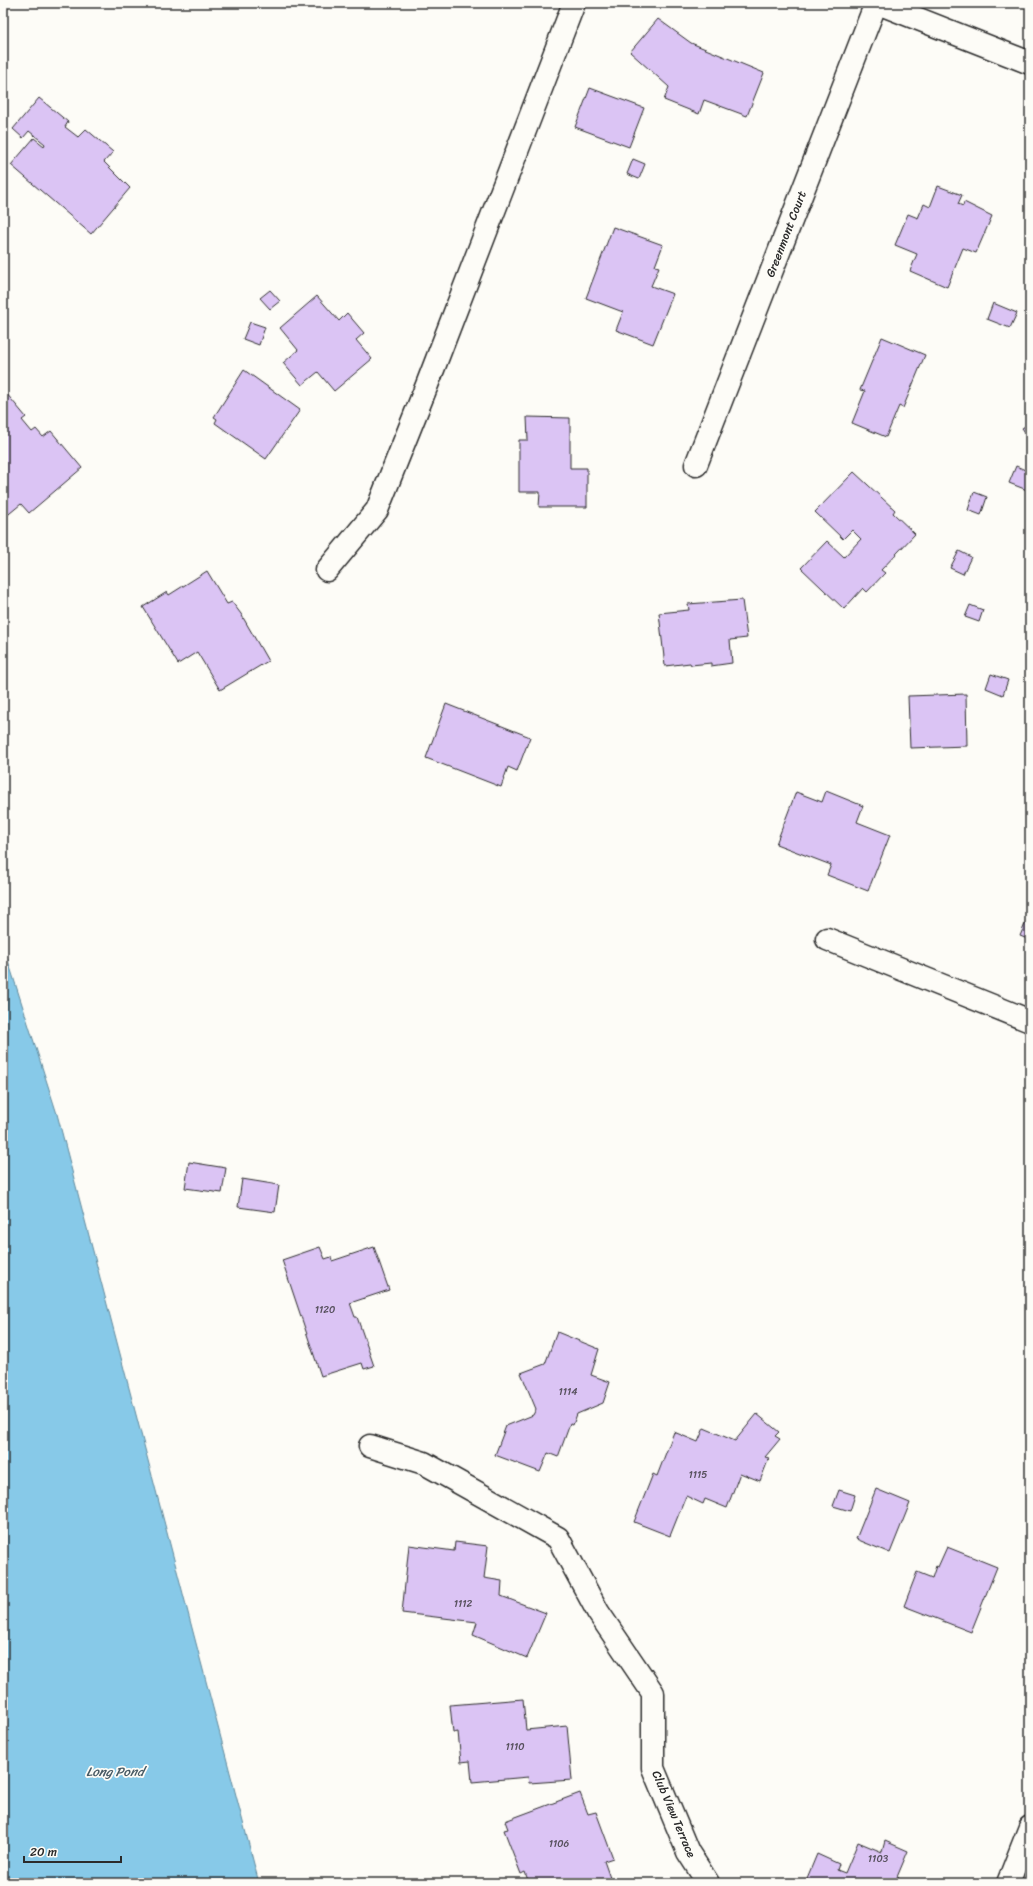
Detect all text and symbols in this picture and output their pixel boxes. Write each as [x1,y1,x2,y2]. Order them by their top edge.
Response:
street label: Greenmont Court [759,187,813,281]
house number: 1120 [315,1301,335,1319]
house number: 1114 [558,1383,578,1401]
house number: 1115 [689,1466,707,1484]
house number: 1112 [454,1595,473,1613]
house number: 1110 [505,1738,525,1756]
water label: Long Pond [86,1760,148,1783]
street label: Club View Terrace [646,1767,702,1861]
house number: 1106 [549,1835,570,1853]
scale bar [24,1838,121,1864]
text: 20 m [30,1841,57,1863]
house number: 1103 [868,1850,889,1868]

